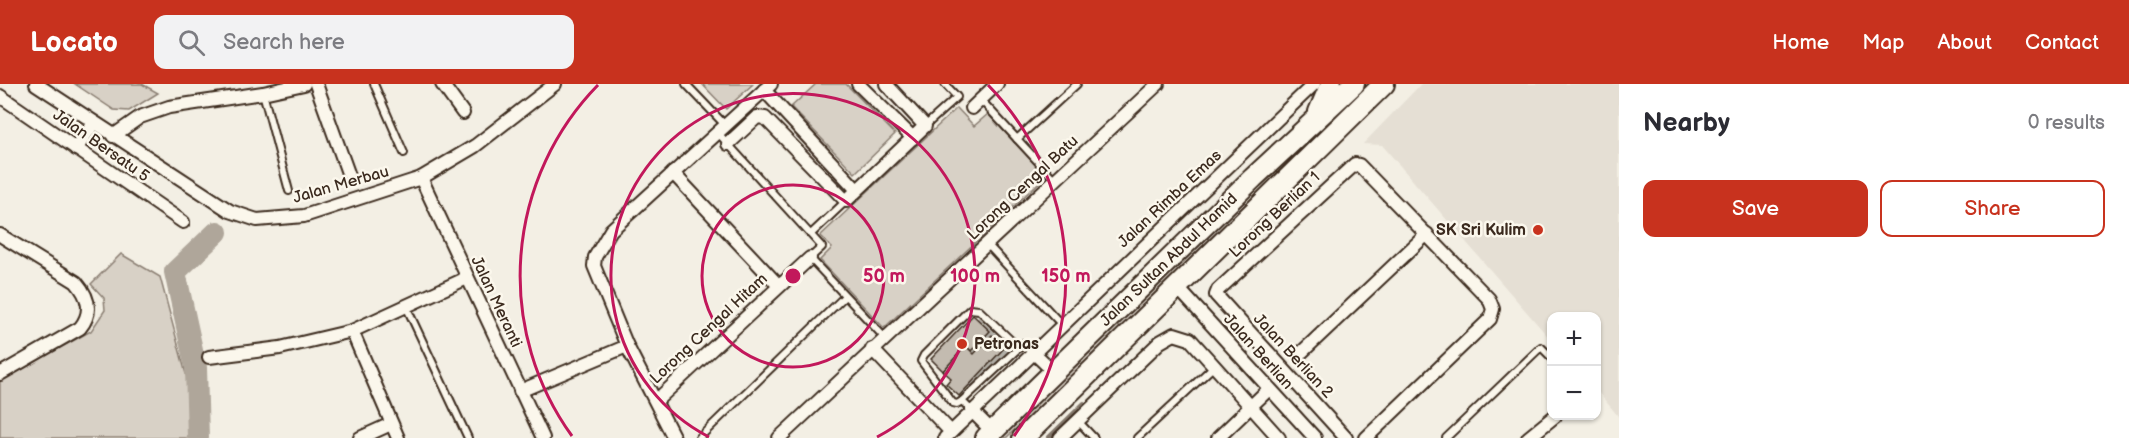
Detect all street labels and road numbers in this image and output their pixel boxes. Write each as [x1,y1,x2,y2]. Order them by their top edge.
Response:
street label: Jalan Bersatu 5 [49,106,153,186]
street label: Lorong Cengal Batu [964,132,1082,244]
street label: Jalan Rimba Emas [1114,146,1226,252]
street label: Jalan Merbau [291,162,391,208]
street label: Lorong Berlian 1 [1226,168,1324,262]
street label: Jalan Sultan Abdul Hamid [1096,190,1242,330]
street label: Jalan Meranti [467,253,525,351]
street label: Lorong Cengal Hitam [647,270,771,388]
street label: Jalan Berlian 2 [1249,310,1337,402]
street label: Jalan Berlian [1219,311,1297,393]

